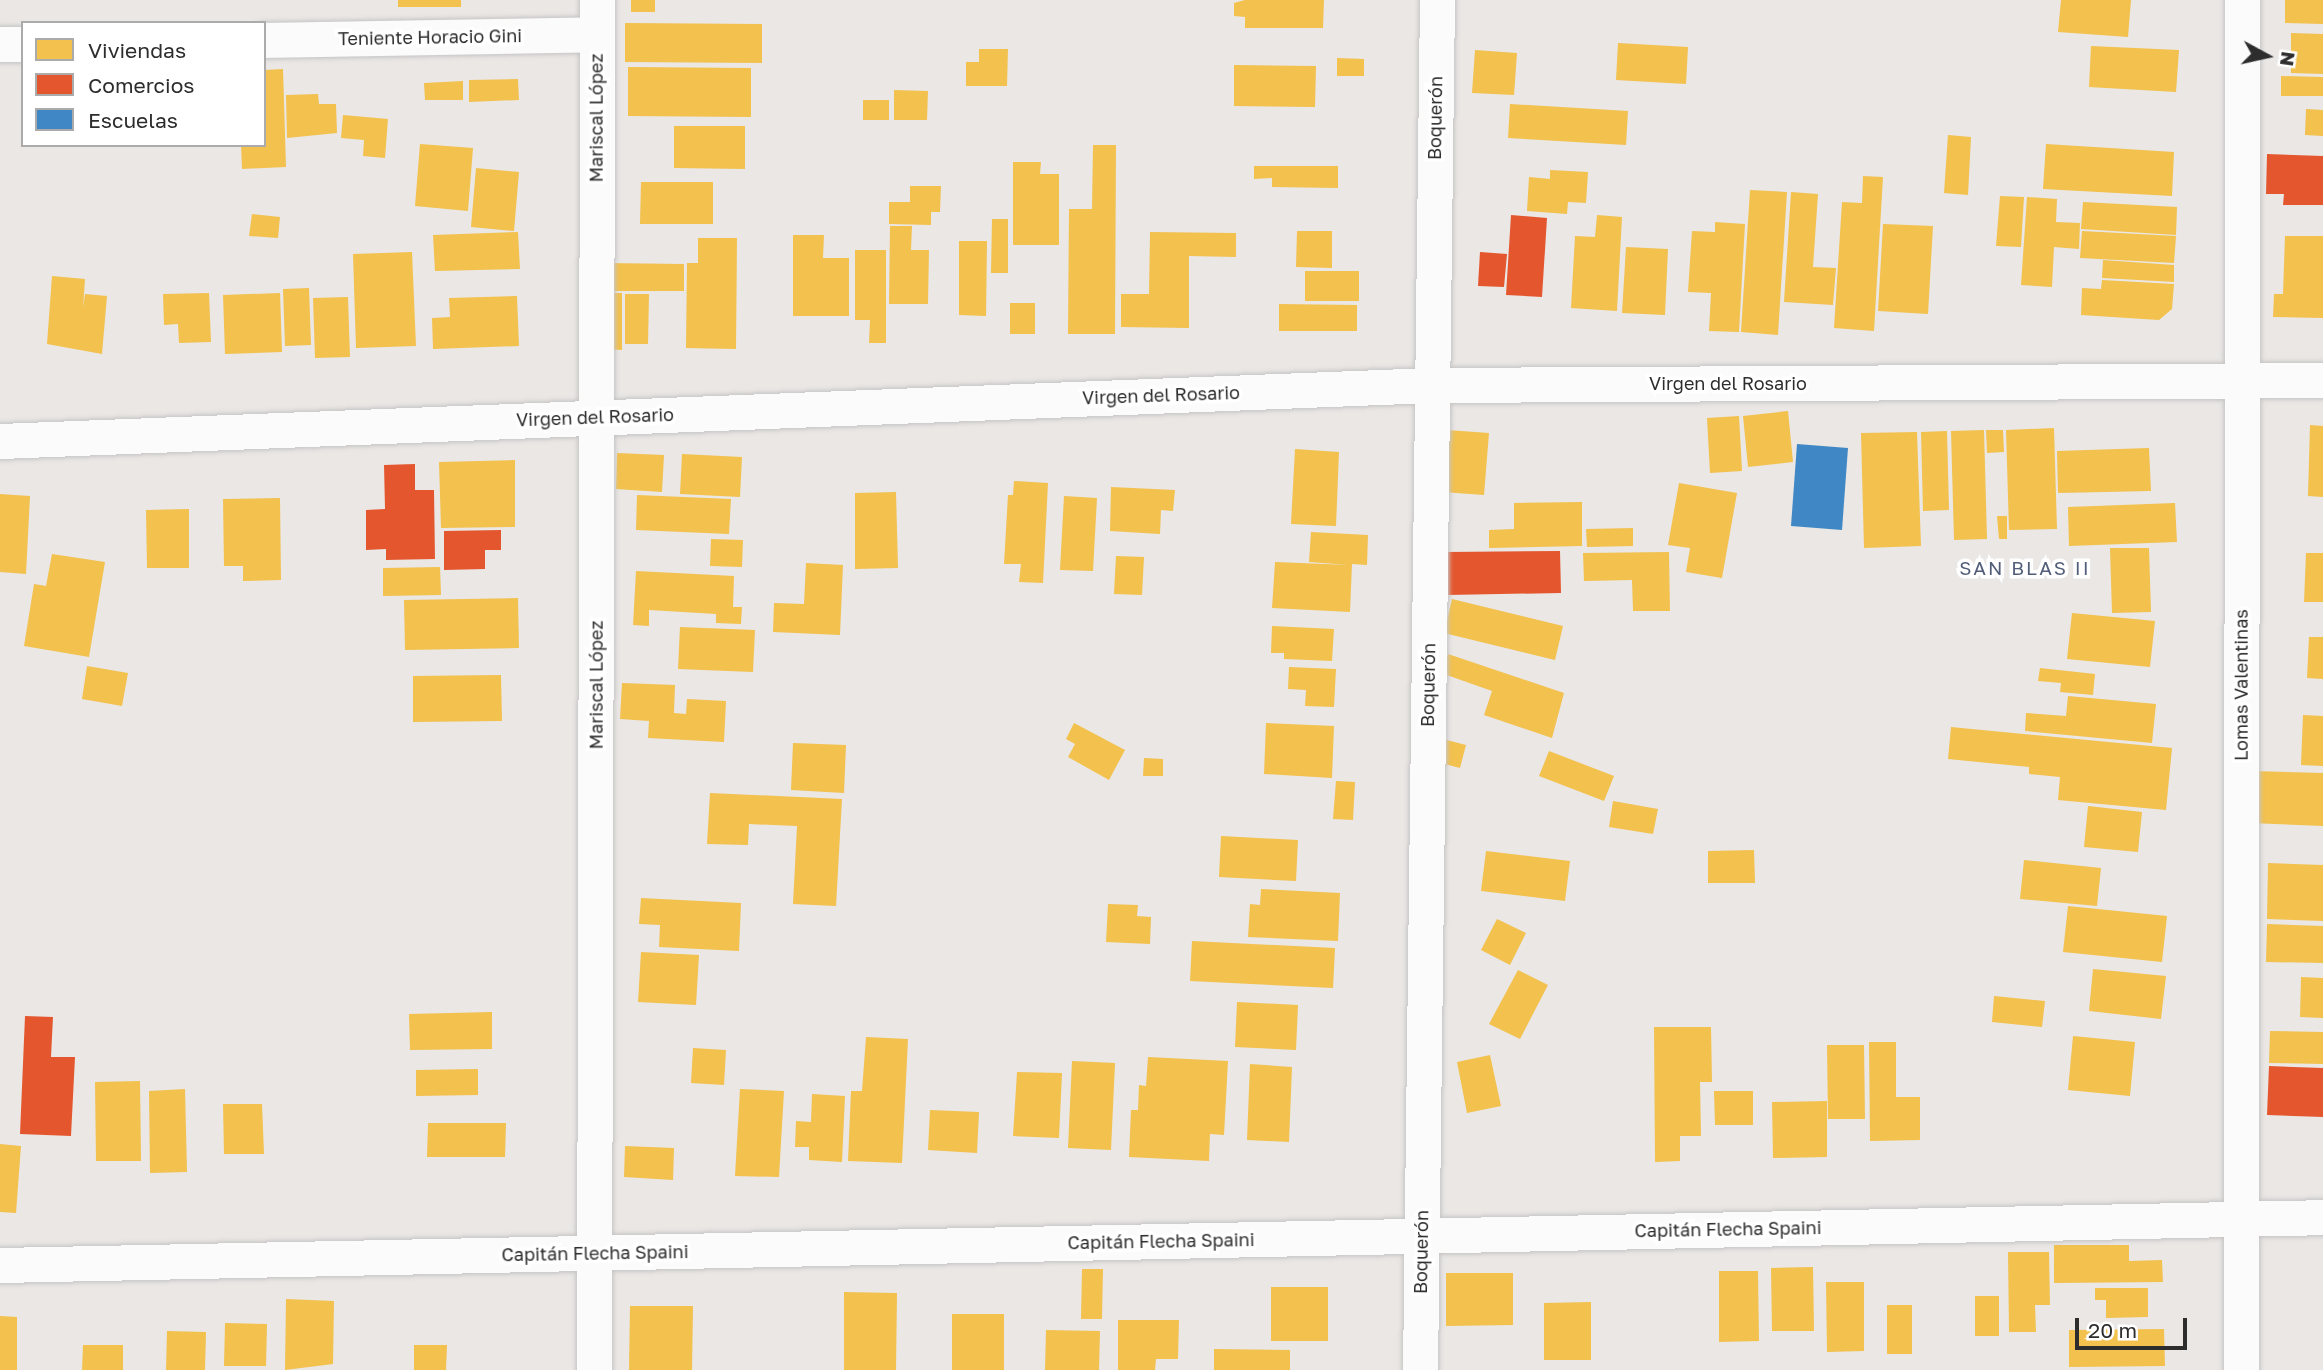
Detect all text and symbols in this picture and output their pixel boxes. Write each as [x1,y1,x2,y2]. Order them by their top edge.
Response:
legend [21,21,266,147]
north arrow [2232,21,2302,91]
street label: Teniente Horacio Gini [338,25,522,49]
text: Viviendas [88,37,186,63]
text: N [2276,50,2301,68]
street label: Mariscal López [585,54,607,182]
text: Comercios [88,72,194,98]
street label: Boquerón [1423,76,1447,160]
text: Escuelas [88,107,178,133]
street label: Virgen del Rosario [1649,372,1807,394]
street label: Virgen del Rosario [1082,381,1240,409]
street label: Virgen del Rosario [516,403,674,431]
district label: SAN BLAS II [1961,557,2089,579]
street label: Lomas Valentinas [2230,609,2252,761]
street label: Mariscal López [585,621,607,749]
street label: Boquerón [1416,643,1440,727]
street label: Boquerón [1409,1210,1433,1294]
street label: Capitán Flecha Spaini [1634,1217,1822,1241]
street label: Capitán Flecha Spaini [1067,1229,1255,1253]
street label: Capitán Flecha Spaini [501,1241,689,1265]
scale bar [2078,1304,2190,1348]
text: 20 m [2088,1317,2137,1343]

